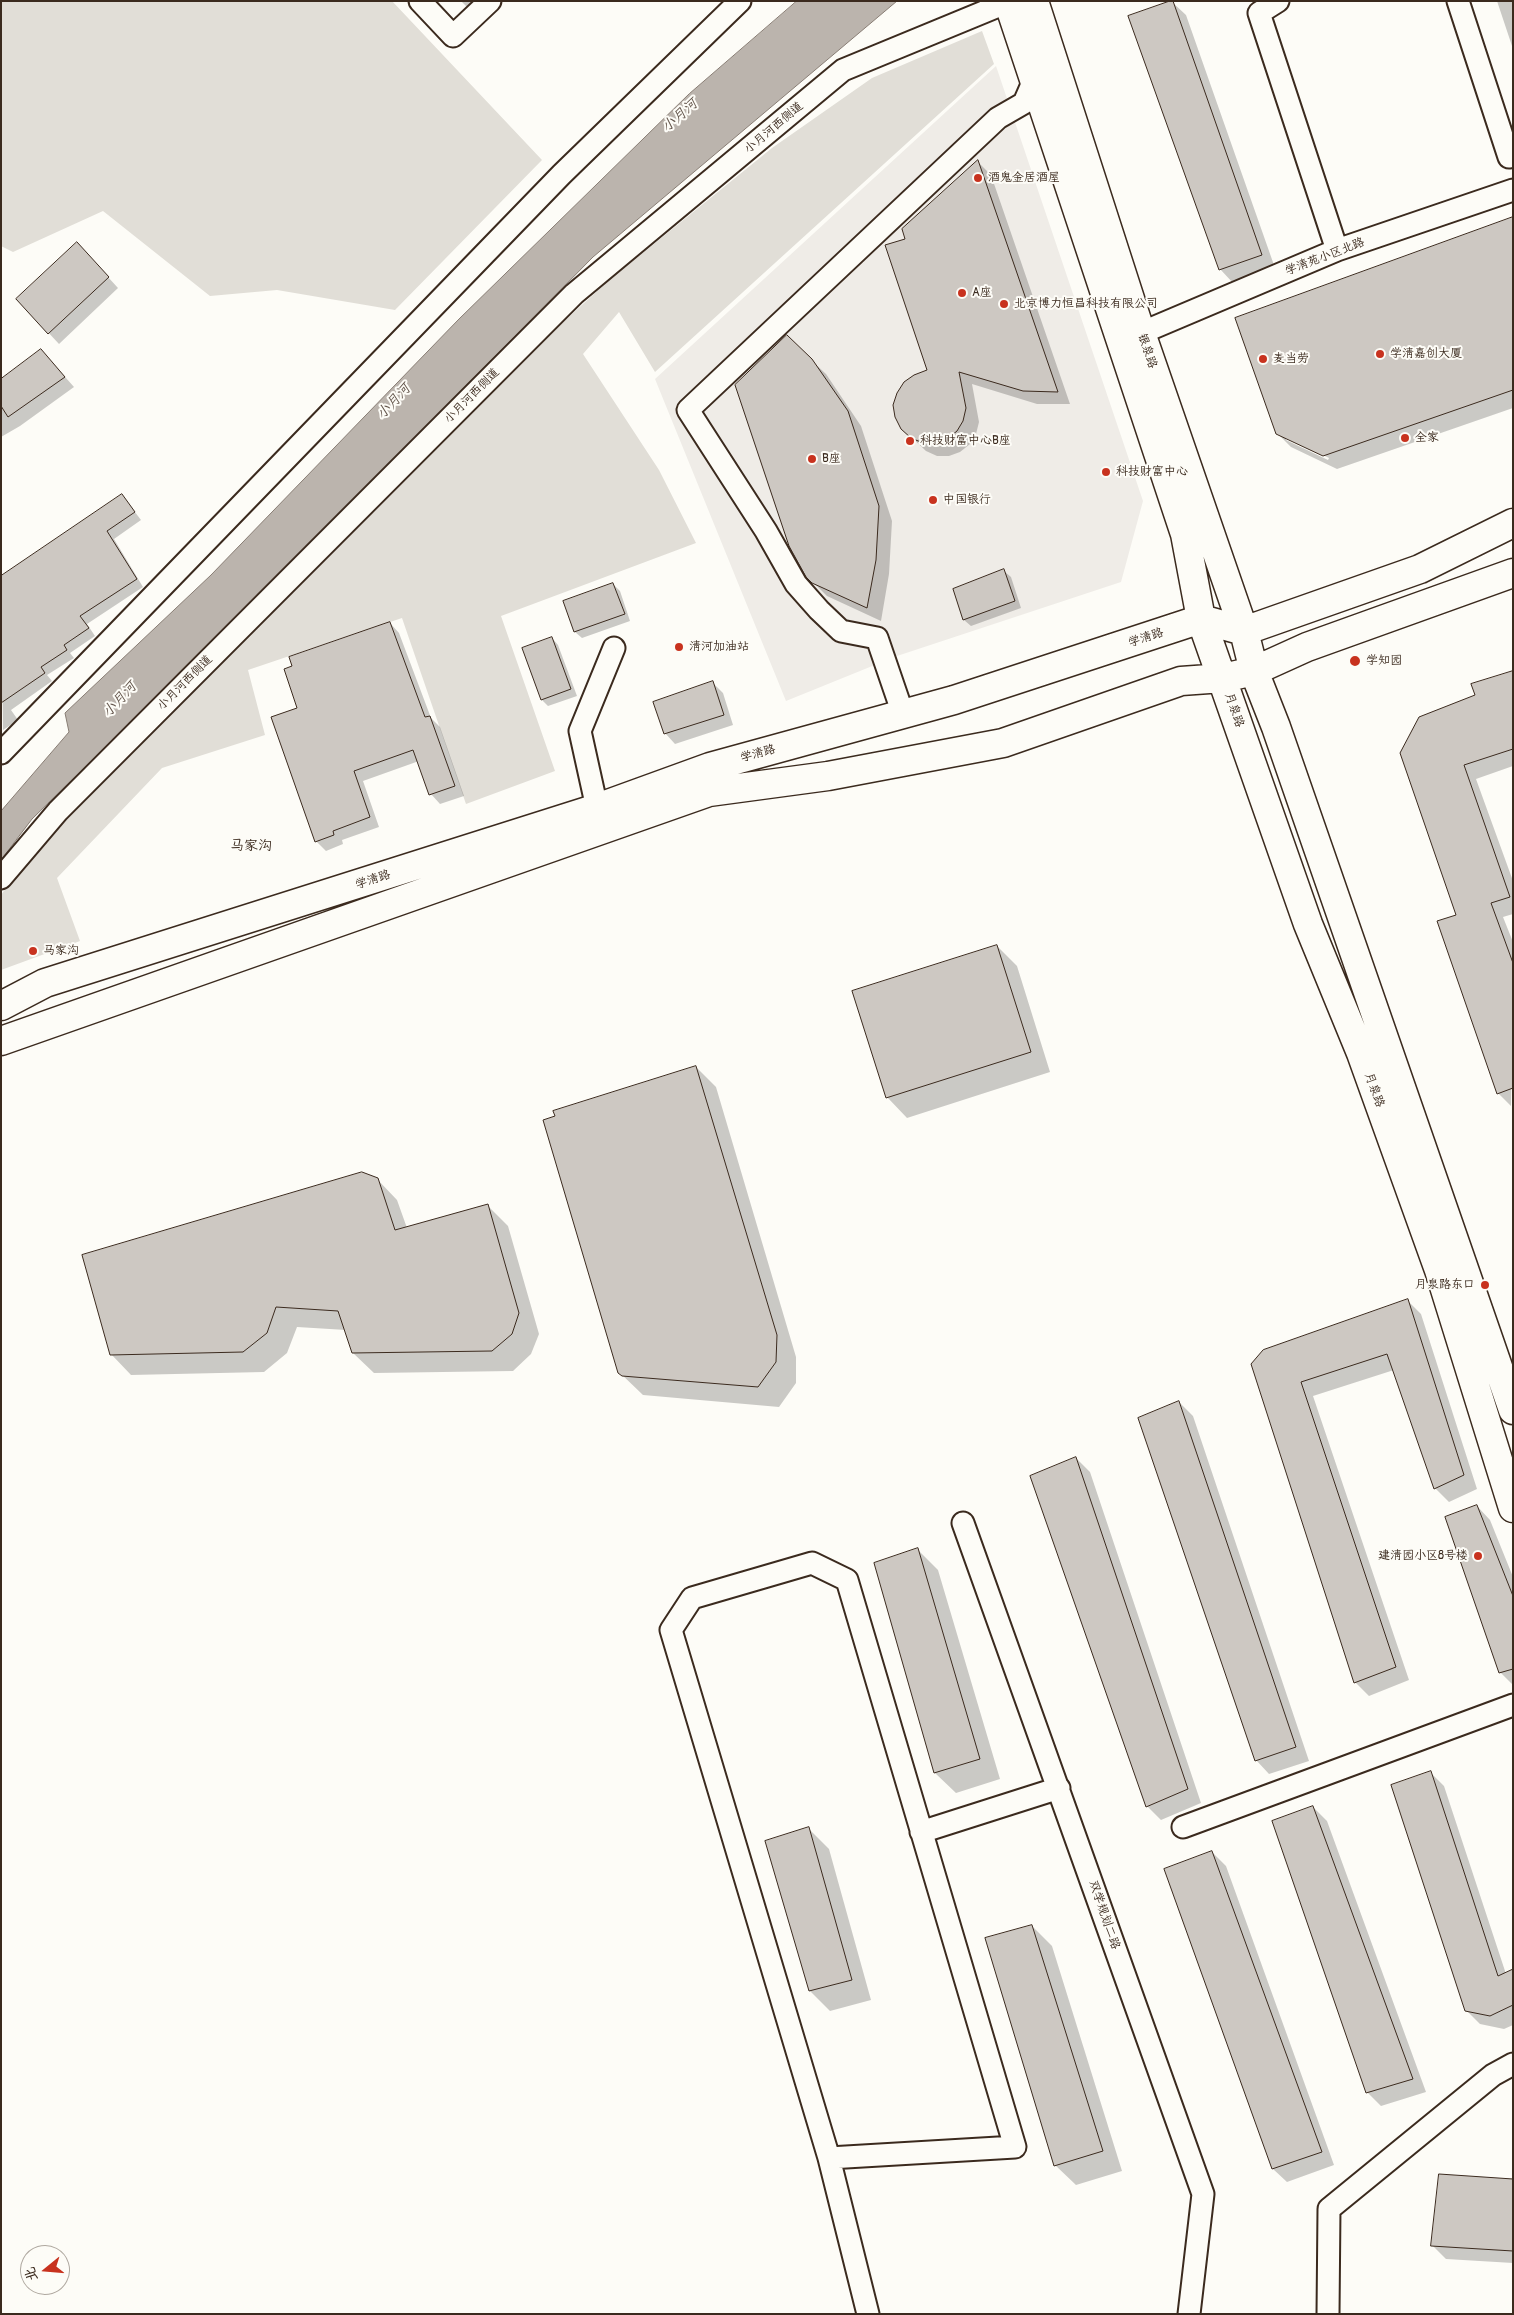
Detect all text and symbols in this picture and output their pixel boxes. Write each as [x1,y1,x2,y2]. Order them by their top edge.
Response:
water label: 小月河 [659,96,701,136]
street label: 小月河西侧道 [742,99,806,157]
place label: 酒鬼金居酒屋 [988,171,1060,185]
marker: 酒鬼金居酒屋 [972,172,984,184]
street label: 学清苑小区北路 [1283,235,1367,279]
place label: A座 [972,286,992,300]
marker: A座 [956,287,968,299]
place label: 北京博力恒昌科技有限公司 [1014,297,1158,311]
marker: 北京博力恒昌科技有限公司 [998,298,1010,310]
street label: 银泉路 [1134,332,1160,370]
place label: 学清嘉创大厦 [1390,347,1462,361]
marker: 学清嘉创大厦 [1374,348,1386,360]
place label: 麦当劳 [1273,352,1309,366]
marker: 麦当劳 [1257,353,1269,365]
street label: 小月河西侧道 [441,365,503,427]
water label: 小月河 [374,381,414,423]
place label: 全家 [1415,431,1439,445]
marker: 全家 [1399,432,1411,444]
place label: 科技财富中心B座 [920,434,1011,448]
marker: 科技财富中心B座 [904,435,916,447]
place label: B座 [822,452,841,466]
marker: B座 [806,453,818,465]
place label: 科技财富中心 [1116,465,1188,479]
marker: 科技财富中心 [1100,466,1112,478]
place label: 中国银行 [943,493,991,507]
marker: 中国银行 [927,494,939,506]
street label: 学清路 [1127,626,1165,650]
place label: 清河加油站 [689,640,749,654]
marker: 清河加油站 [673,641,685,653]
street label: 小月河西侧道 [154,652,216,714]
marker: 学知园 [1348,654,1362,668]
place label: 学知园 [1366,654,1402,668]
water label: 小月河 [100,679,140,721]
street label: 月泉路 [1221,691,1247,729]
street label: 学清路 [739,742,777,766]
district label: 马家沟 [230,838,272,854]
street label: 学清路 [354,868,392,892]
place label: 马家沟 [43,944,79,958]
marker: 马家沟 [27,945,39,957]
street label: 月泉路 [1361,1071,1387,1109]
place label: 月泉路东口 [1415,1278,1475,1292]
marker: 月泉路东口 [1479,1279,1491,1291]
place label: 建清园小区8号楼 [1378,1549,1468,1563]
marker: 建清园小区8号楼 [1472,1550,1484,1562]
street label: 双学规划二路 [1085,1879,1123,1951]
north arrow [20,2245,70,2295]
text: 北 [21,2265,41,2283]

